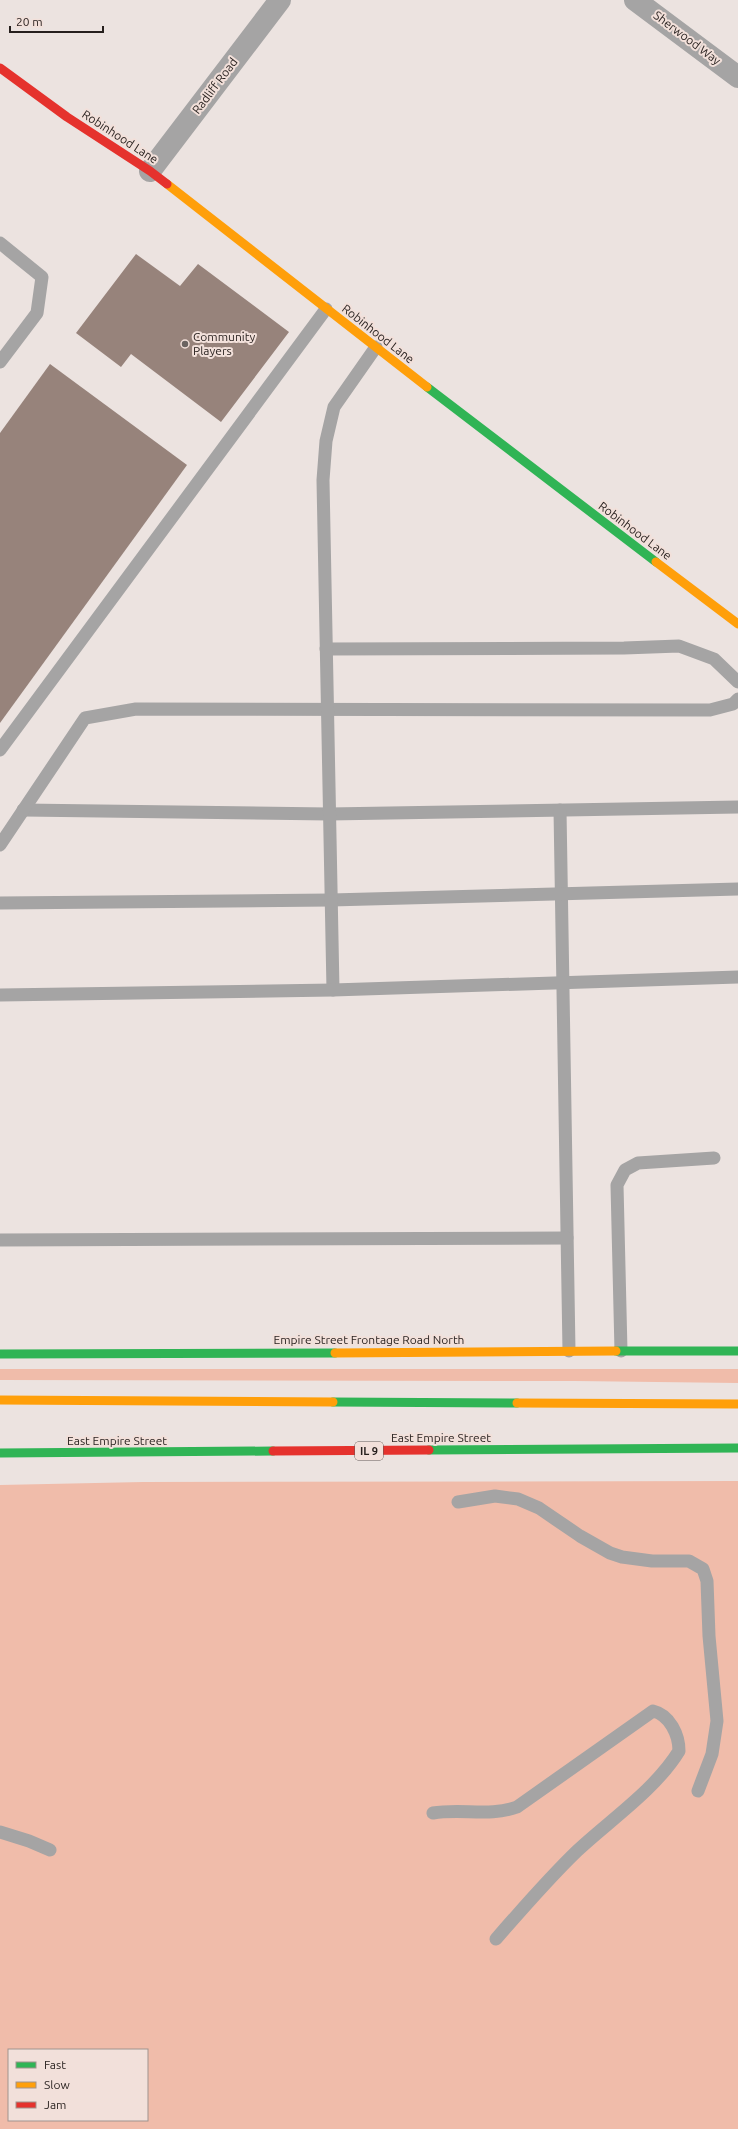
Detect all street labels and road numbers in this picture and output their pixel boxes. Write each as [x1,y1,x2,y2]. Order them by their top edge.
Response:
street label: Sherwood Way [651,8,724,67]
street label: Radliff Road [189,55,240,116]
street label: Robinhood Lane [80,107,161,166]
street label: Robinhood Lane [340,301,417,366]
street label: Robinhood Lane [596,499,674,562]
street label: Empire Street Frontage Road North [274,1333,464,1346]
street label: East Empire Street [391,1431,491,1444]
street label: East Empire Street [67,1434,167,1447]
road number: IL 9 [355,1442,383,1460]

